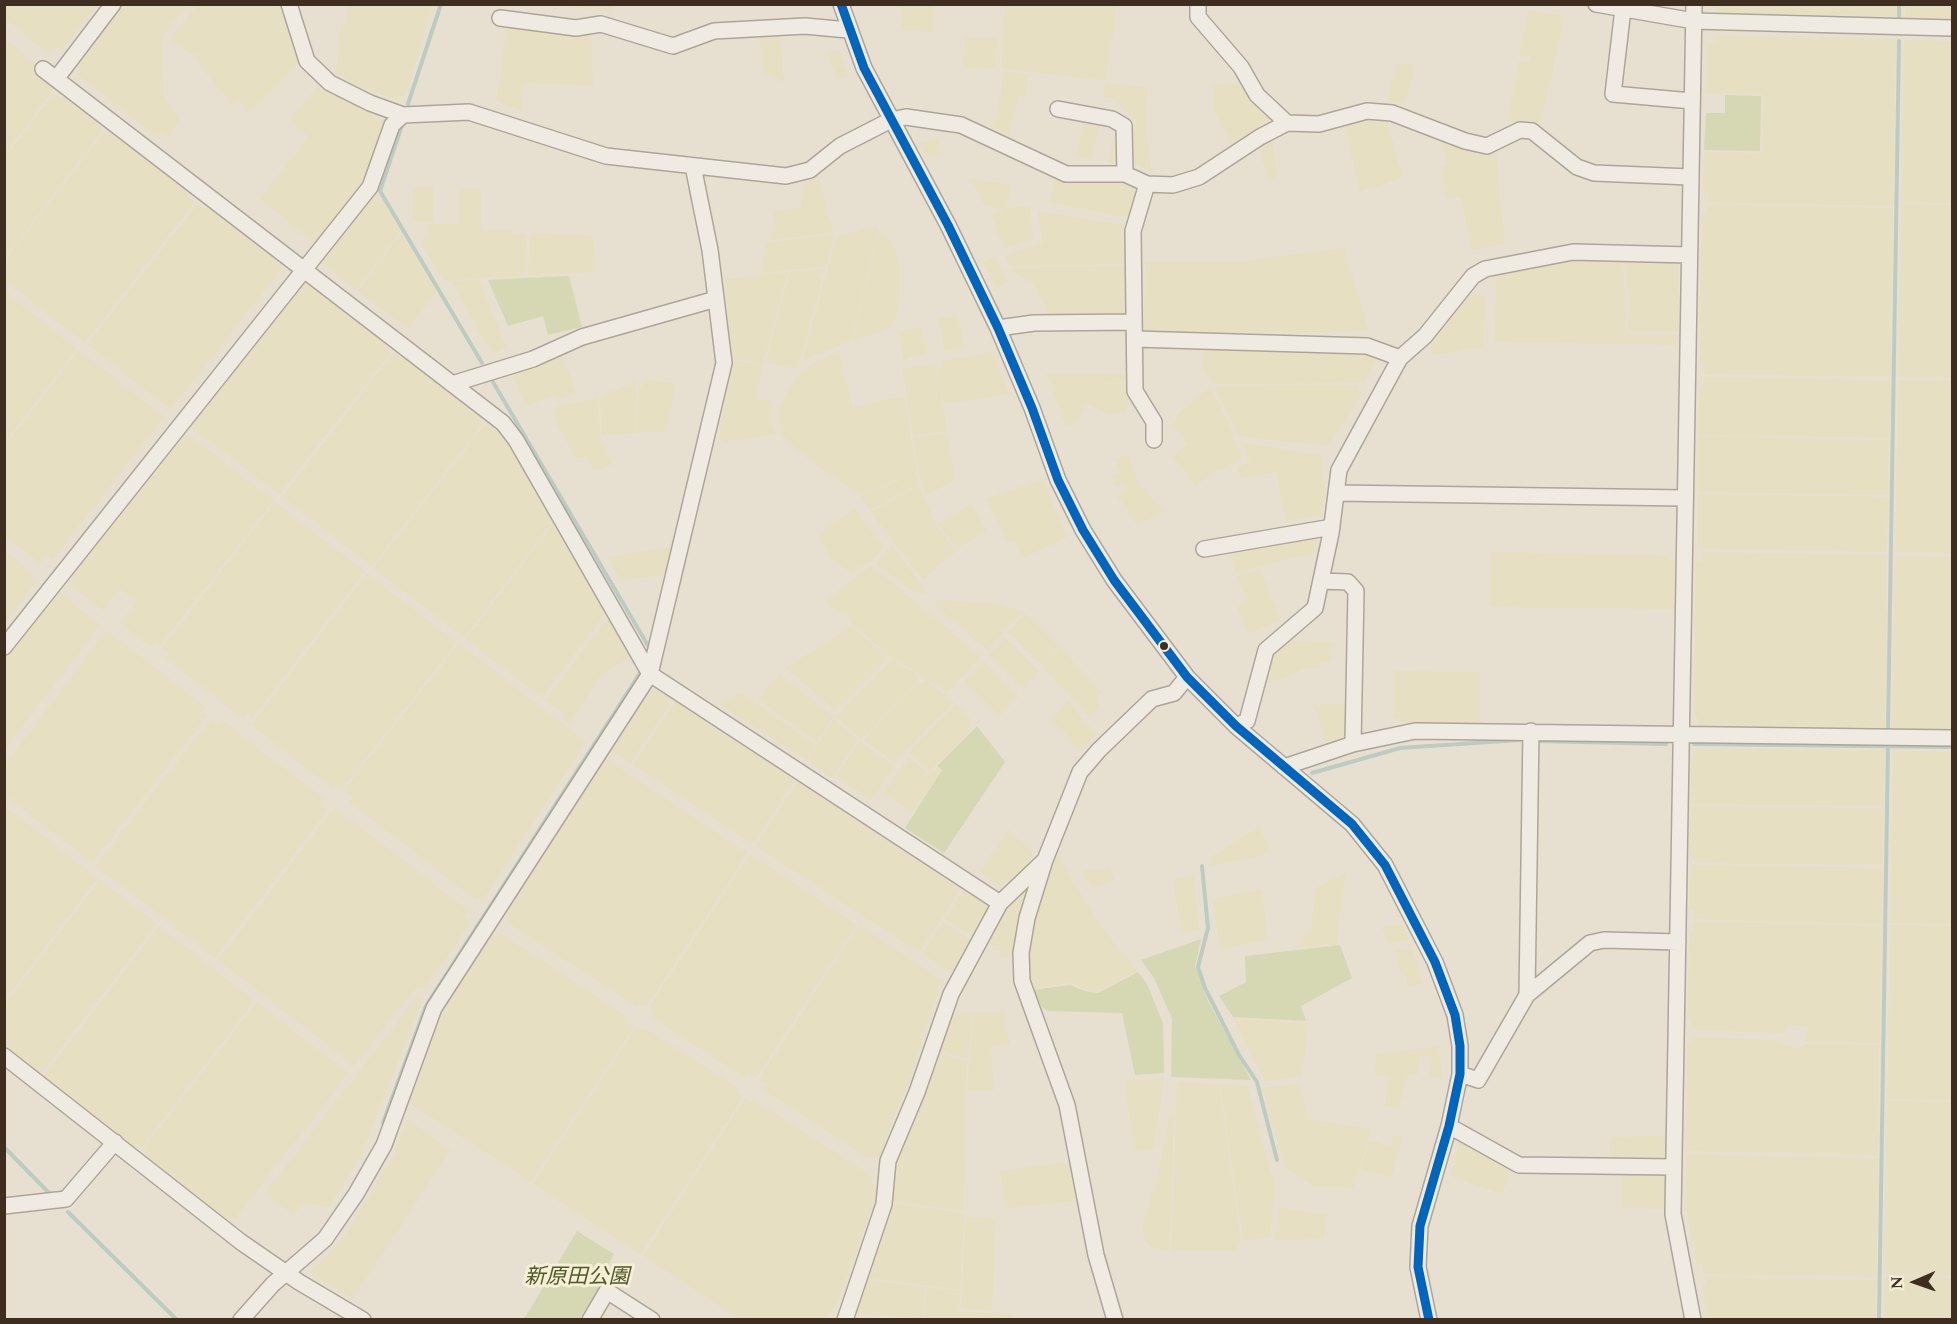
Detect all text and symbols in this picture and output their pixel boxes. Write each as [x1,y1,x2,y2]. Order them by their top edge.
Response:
unlabelled marker [1158,640,1170,652]
north arrow [1885,1252,1945,1312]
park label: 新原田公園 [525,1266,629,1292]
text: N [1885,1276,1909,1290]

